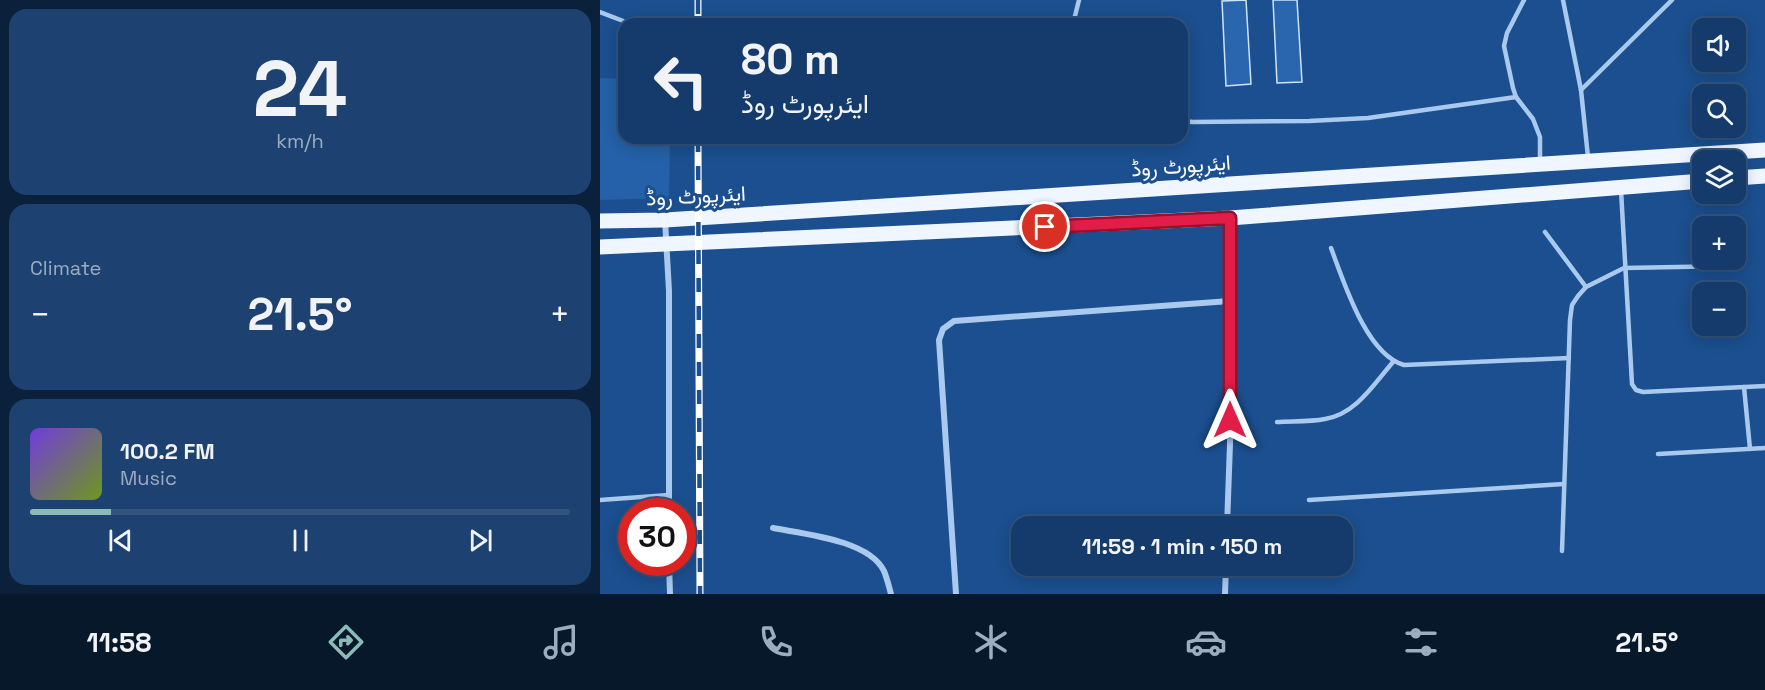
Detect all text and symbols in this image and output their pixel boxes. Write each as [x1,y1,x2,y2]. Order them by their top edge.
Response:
map controls [1692,18,1746,336]
button: sound [1692,18,1746,72]
text: 80 m [741,33,840,86]
text: 24 [253,39,347,139]
icon: left [642,42,720,120]
button: search [1692,84,1746,138]
text: ایئرپورٹ روڈ [741,86,869,121]
text: km/h [276,128,324,154]
street label: ایئرپورٹ روڈ [1130,149,1232,183]
button: layers [1692,150,1746,204]
street label: ایئرپورٹ روڈ [646,179,746,213]
pin [1019,201,1070,252]
icon: arrive [1028,210,1061,243]
button: + [1692,216,1746,270]
text: Climate [30,255,101,281]
button: − [1692,282,1746,336]
text: 21.5° [247,286,353,343]
text: − [30,294,50,336]
text: + [550,294,570,336]
position arrow [1198,388,1262,452]
text: 100.2 FM [120,437,215,465]
text: Music [120,465,177,491]
speed limit sign: 30 [618,498,696,576]
icon: previous [104,524,137,557]
icon: pause [284,524,317,557]
icon: next [464,524,497,557]
text: 11:59 · 1 min · 150 m [1082,532,1282,560]
icon: directions [325,621,367,663]
icon: music [540,621,582,663]
icon: phone [755,621,797,663]
icon: climate [970,621,1012,663]
icon: car [1185,621,1227,663]
icon: filters [1400,621,1442,663]
text: 11:58 [87,625,151,660]
text: 21.5° [1615,625,1678,660]

